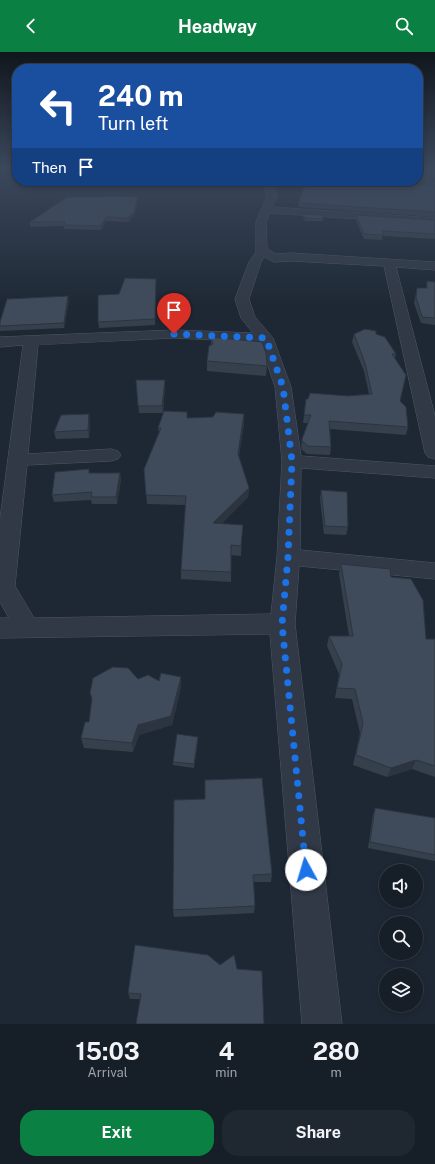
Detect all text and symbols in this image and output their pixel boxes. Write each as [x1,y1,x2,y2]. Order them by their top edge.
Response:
icon: back [20,15,42,37]
icon: search [393,15,415,37]
text: Headway [178,16,257,37]
text: 240 m [98,79,184,112]
icon: left [32,80,84,132]
text: Turn left [98,113,168,134]
icon: arrive [75,156,97,178]
text: Then [32,159,67,176]
pin [157,293,191,334]
icon: arrive [163,299,185,321]
position arrow [285,849,327,891]
map controls [379,864,423,1012]
button: sound [379,864,423,908]
button: search [379,916,423,960]
button: layers [379,968,423,1012]
text: 15:03 [75,1037,140,1065]
text: 4 [218,1037,234,1065]
text: 280 [313,1037,360,1065]
text: Arrival [88,1065,128,1080]
text: min [215,1065,237,1080]
text: m [331,1065,342,1080]
button: Exit [20,1110,214,1156]
button: Share [222,1110,415,1156]

